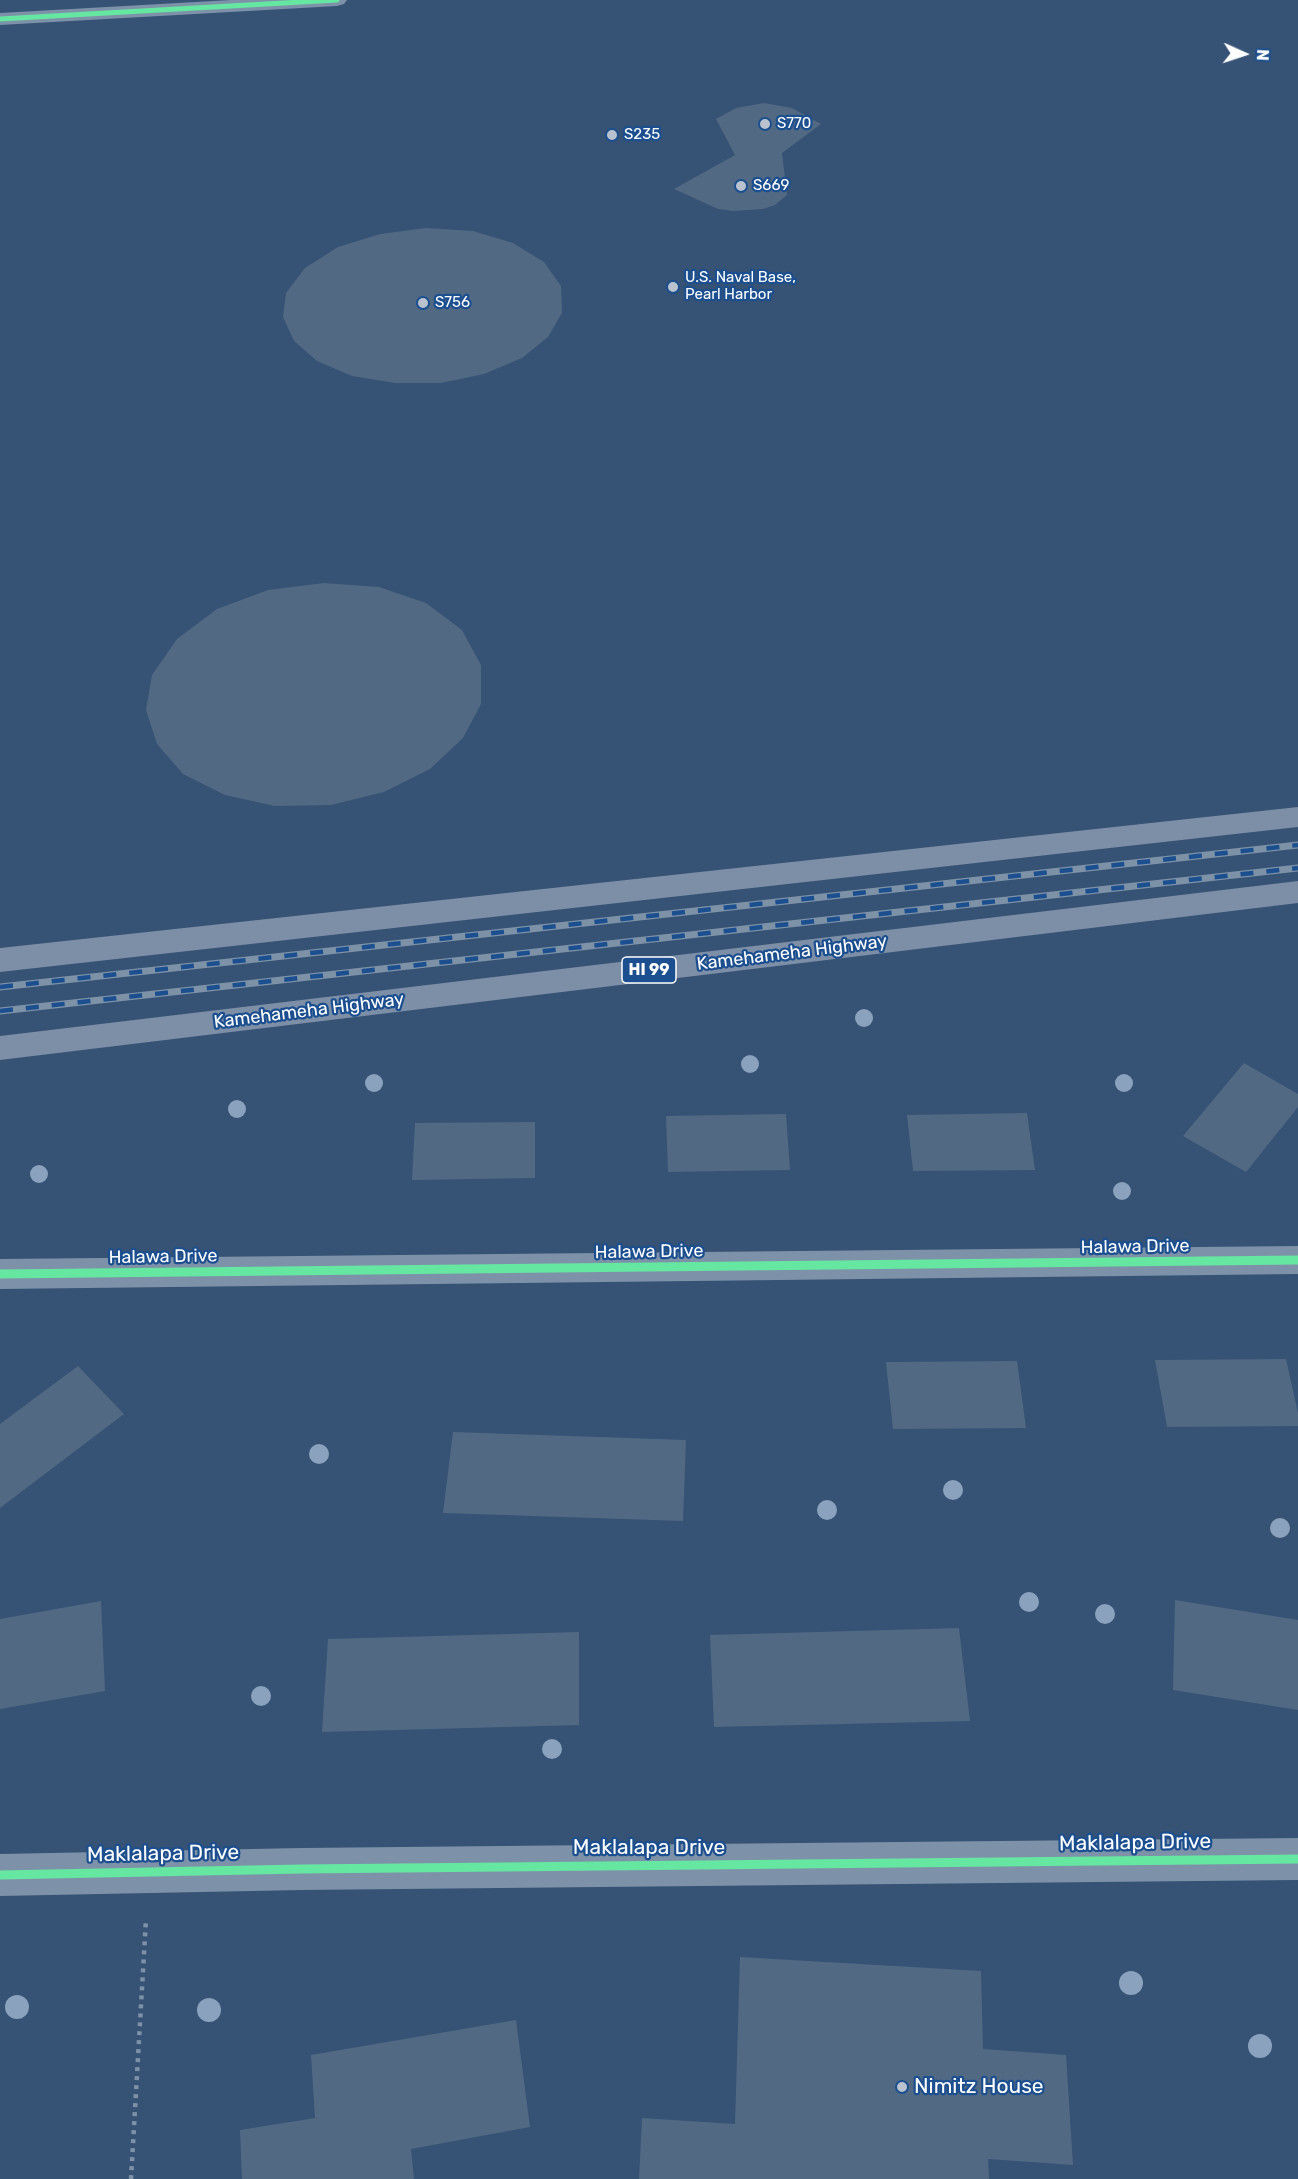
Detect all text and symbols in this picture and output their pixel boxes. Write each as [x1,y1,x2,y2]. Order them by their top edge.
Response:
north arrow [1214,24,1274,84]
text: N [1253,49,1272,61]
place label: S770 [777,115,811,133]
marker: S770 [758,117,772,131]
place label: S235 [624,126,660,144]
marker: S235 [605,128,619,142]
place label: S669 [753,177,789,195]
marker: S669 [734,179,748,193]
place label: U.S. Naval Base, Pearl Harbor [685,269,796,304]
marker: U.S. Naval Base, Pearl Harbor [666,280,680,294]
place label: S756 [435,294,470,312]
marker: S756 [416,296,430,310]
street label: Kamehameha Highway [696,931,888,975]
road number: HI 99 [622,957,676,983]
street label: Kamehameha Highway [213,989,405,1033]
street label: Halawa Drive [1080,1235,1190,1259]
street label: Halawa Drive [594,1240,704,1264]
street label: Halawa Drive [108,1245,218,1269]
street label: Maklalapa Drive [1059,1829,1211,1857]
street label: Maklalapa Drive [573,1835,725,1861]
street label: Maklalapa Drive [87,1840,239,1868]
place label: Nimitz House [914,2074,1044,2100]
marker: Nimitz House [895,2080,909,2094]

